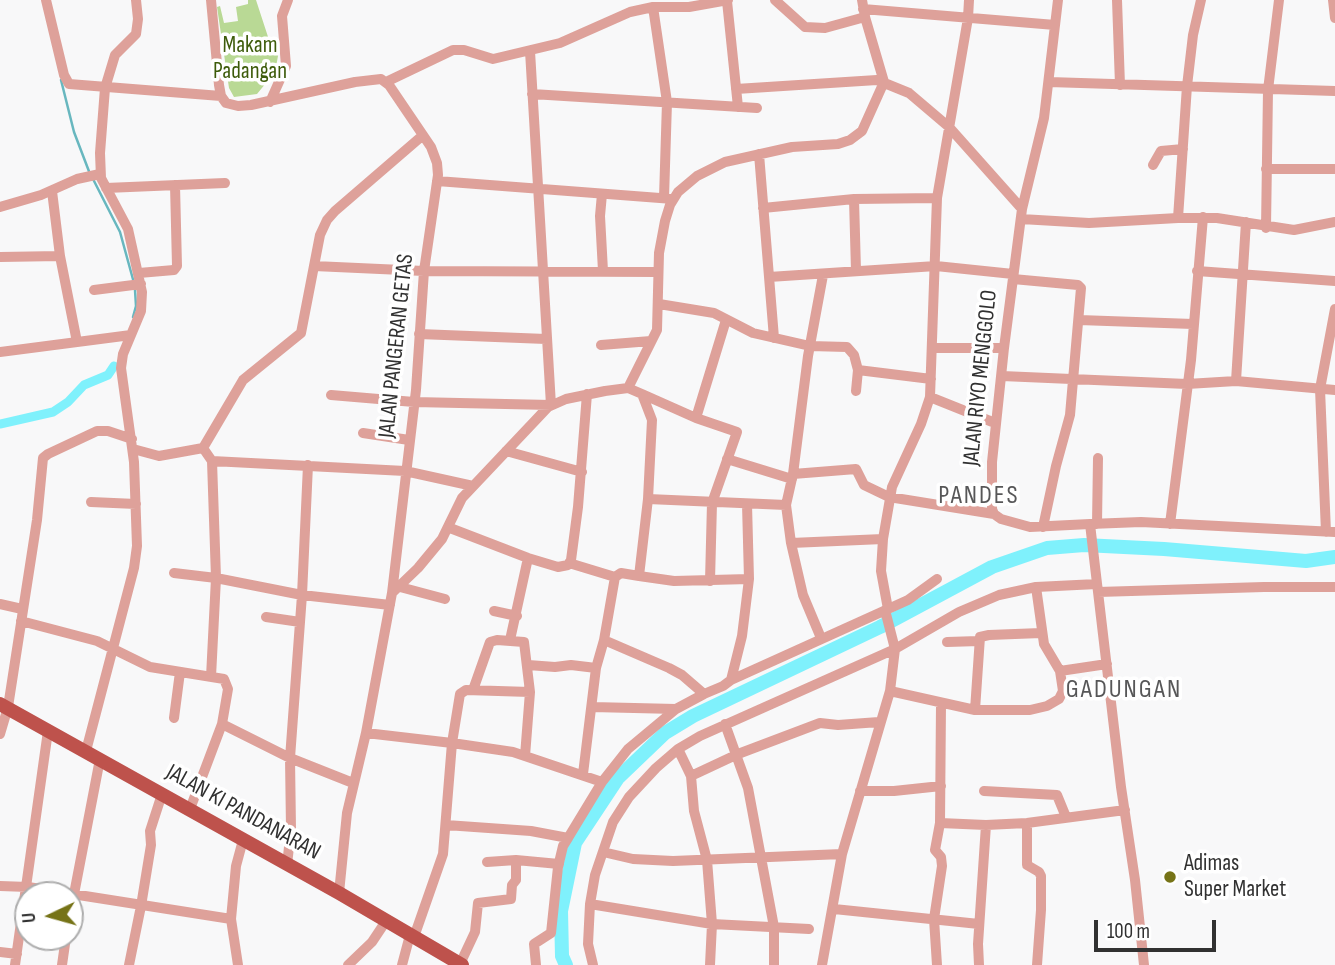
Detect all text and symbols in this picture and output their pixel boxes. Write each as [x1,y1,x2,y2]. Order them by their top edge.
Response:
park label: Makam Padangan [213,32,287,86]
street label: JALAN PANGERAN GETAS [374,253,420,439]
street label: JALAN RIYO MENGGOLO [958,289,1004,467]
district label: PANDES [939,480,1019,512]
district label: GADUNGAN [1067,674,1181,706]
street label: JALAN KI PANDANARAN [161,759,325,867]
place label: Adimas Super Market [1184,850,1286,904]
marker: Adimas Super Market [1162,869,1178,885]
north arrow [14,881,84,951]
scale bar [1097,906,1220,950]
text: U [18,912,41,924]
text: 100 m [1107,919,1150,944]

